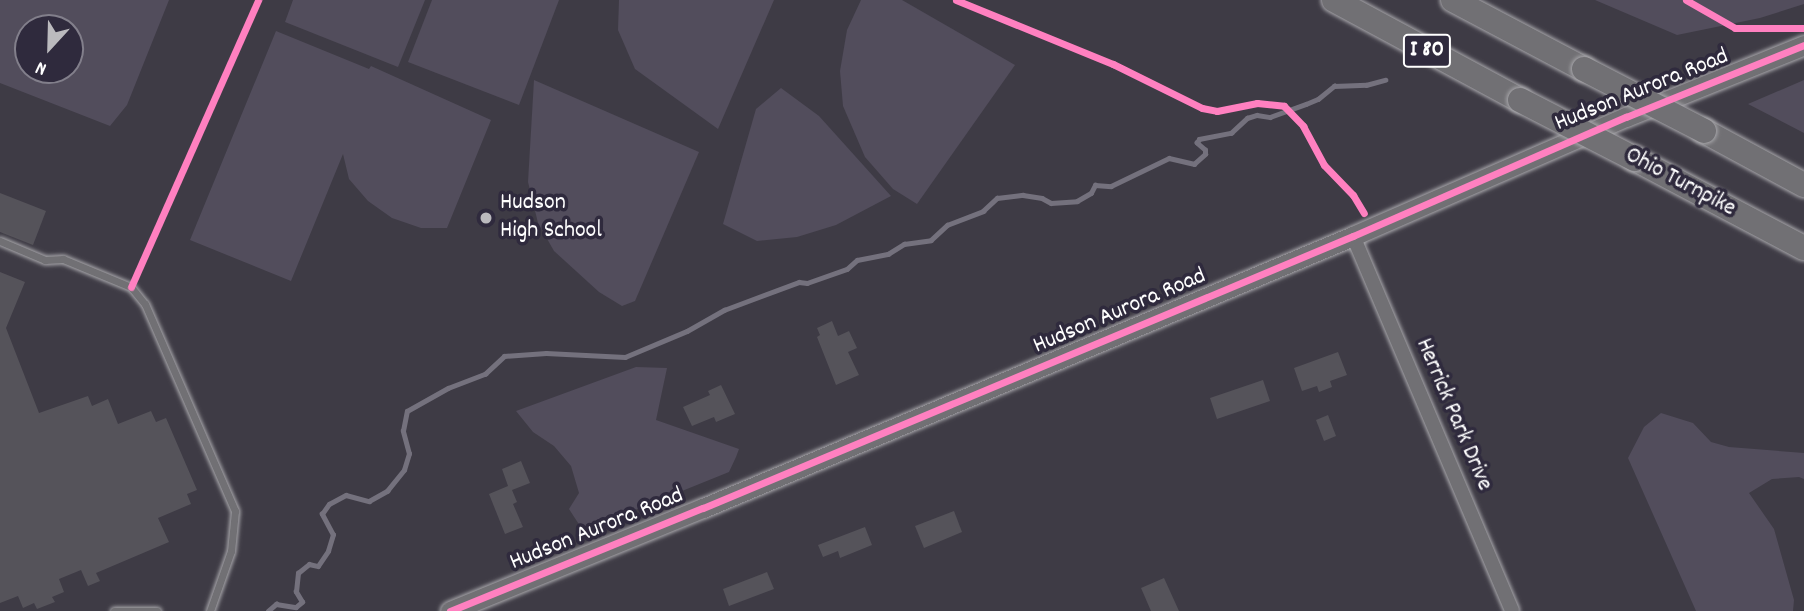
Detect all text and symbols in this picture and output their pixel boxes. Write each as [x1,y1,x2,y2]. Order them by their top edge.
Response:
north arrow [14,14,84,84]
road number: I 80 [1402,32,1452,70]
street label: Hudson Aurora Road [1551,43,1733,139]
text: N [32,53,51,81]
street label: Ohio Turnpike [1620,142,1740,224]
place label: Hudson High School [500,190,602,246]
marker: Hudson High School [478,210,494,226]
street label: Hudson Aurora Road [1029,263,1211,361]
street label: Herrick Park Drive [1408,335,1498,495]
street label: Hudson Aurora Road [506,482,688,578]

